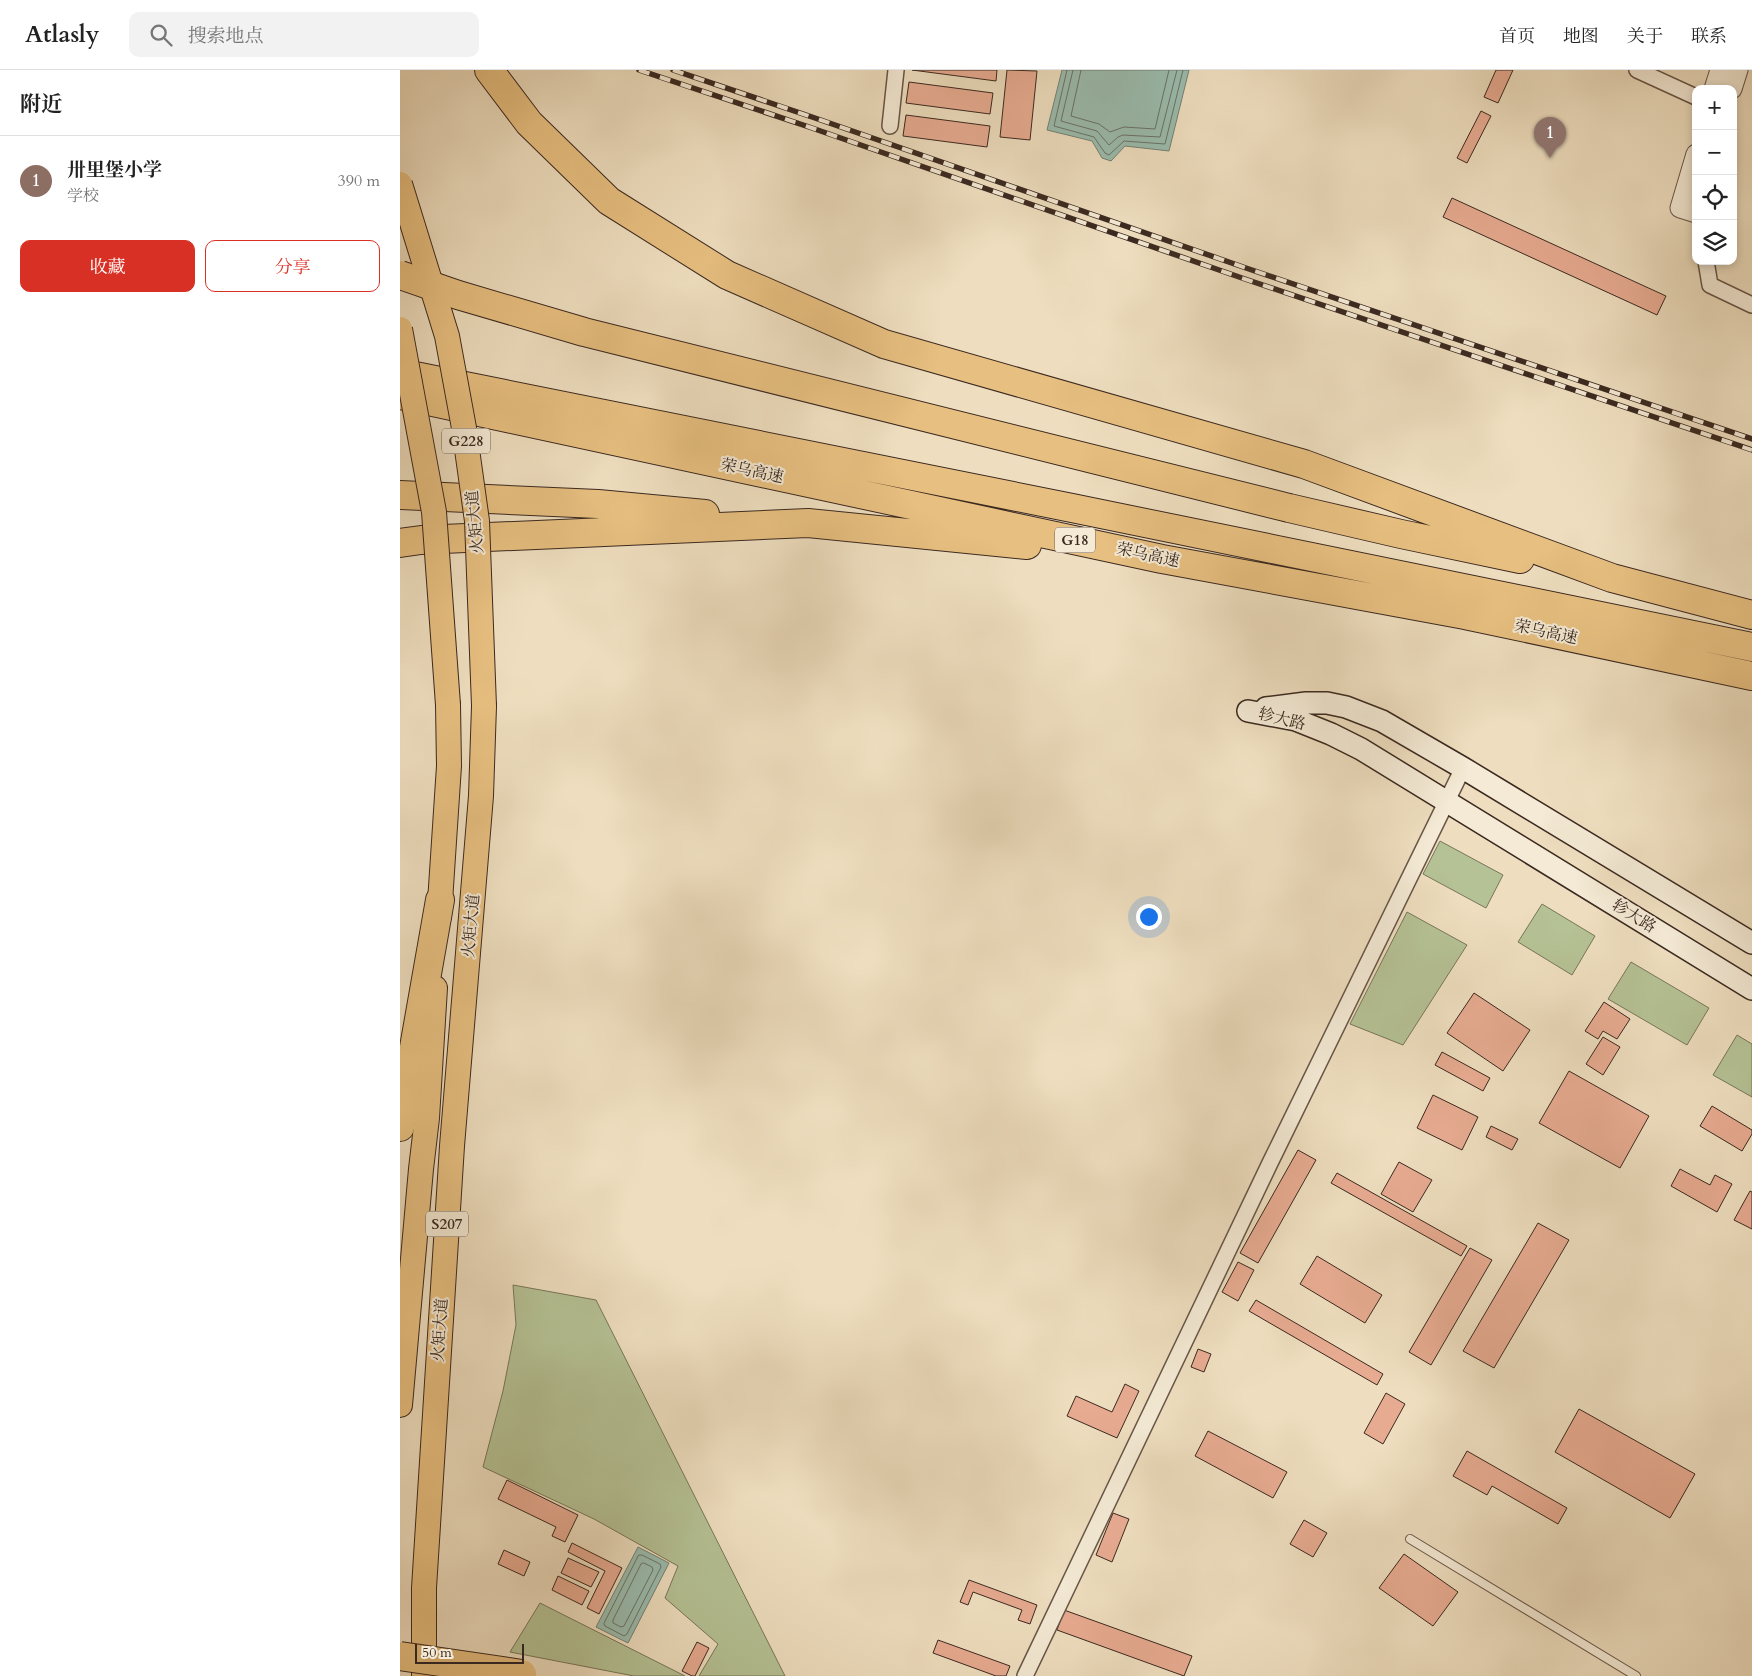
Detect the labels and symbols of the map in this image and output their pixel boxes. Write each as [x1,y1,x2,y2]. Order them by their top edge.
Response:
pin: 1 [1534,117,1566,158]
road number: G228 [442,428,490,454]
street label: 荣乌高速 [718,454,786,488]
street label: 火矩大道 [461,489,489,555]
road number: G18 [1055,528,1095,552]
street label: 荣乌高速 [1114,538,1182,572]
street label: 荣乌高速 [1512,615,1580,649]
street label: 轸大路 [1256,703,1308,735]
street label: 火矩大道 [457,893,485,959]
street label: 轸大路 [1608,894,1660,938]
your location [1136,904,1162,930]
road number: S207 [426,1212,468,1236]
street label: 火矩大道 [427,1297,453,1363]
scale bar [415,1641,524,1664]

